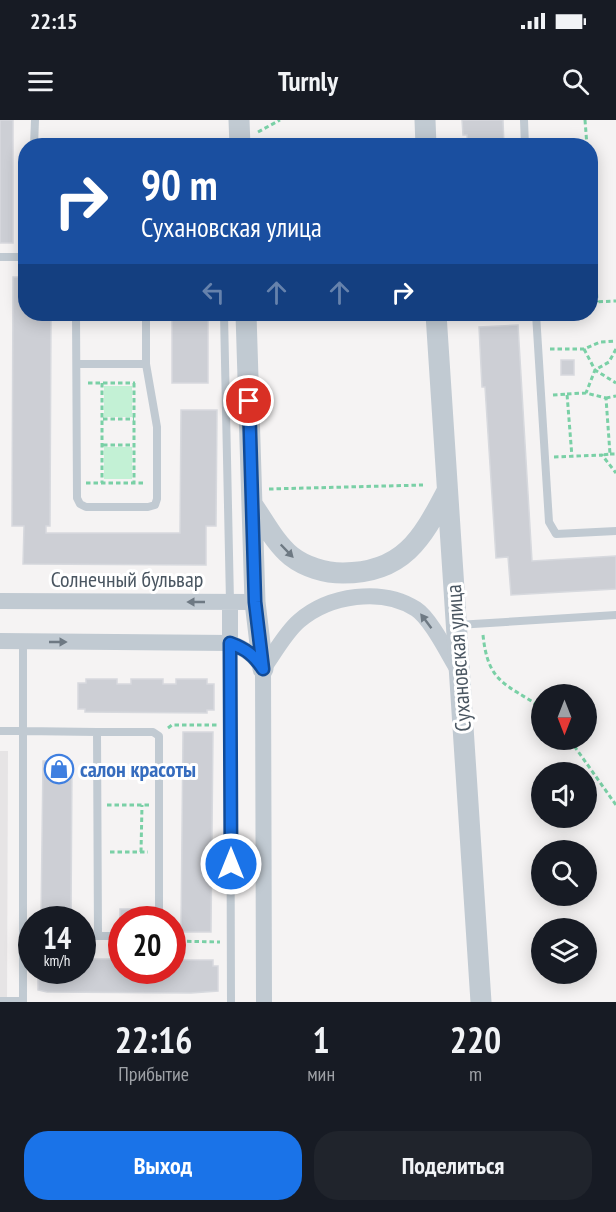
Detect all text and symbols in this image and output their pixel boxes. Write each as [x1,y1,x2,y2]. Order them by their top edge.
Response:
text: 22:15 [30,7,78,35]
text: Turnly [278,64,338,98]
icon: menu [24,65,57,98]
icon: search [559,65,592,98]
text: 90 m [141,157,218,212]
icon: right [42,162,120,240]
text: Сухановская улица [141,210,322,244]
icon: left [197,276,230,309]
icon: ahead [260,276,293,309]
icon: ahead [323,276,356,309]
icon: right [386,276,419,309]
pin [223,375,274,426]
icon: arrive [232,384,265,417]
one-way arrow [280,543,294,557]
street label: Солнечный бульвар [51,565,203,593]
street label: Сухановская улица [439,584,477,732]
one-way arrow [187,597,206,607]
one-way arrow [420,614,432,630]
one-way arrow [49,637,68,647]
north arrow [531,684,597,750]
map controls [531,684,597,984]
shop icon: салон красоты [43,753,75,785]
place label: салон красоты [80,755,196,783]
button: sound [531,762,597,828]
position arrow [199,832,263,896]
button: search [531,840,597,906]
speed limit sign: 20 [108,906,186,984]
text: 14 [43,918,71,957]
button: layers [531,918,597,984]
text: km/h [44,951,70,970]
text: 22:16 [115,1016,193,1063]
text: 1 [313,1016,330,1063]
text: 220 [450,1016,501,1063]
text: Прибытие [118,1061,189,1087]
text: мин [307,1061,335,1087]
text: m [469,1061,482,1087]
button: Выход [24,1131,302,1200]
button: Поделиться [314,1131,592,1200]

